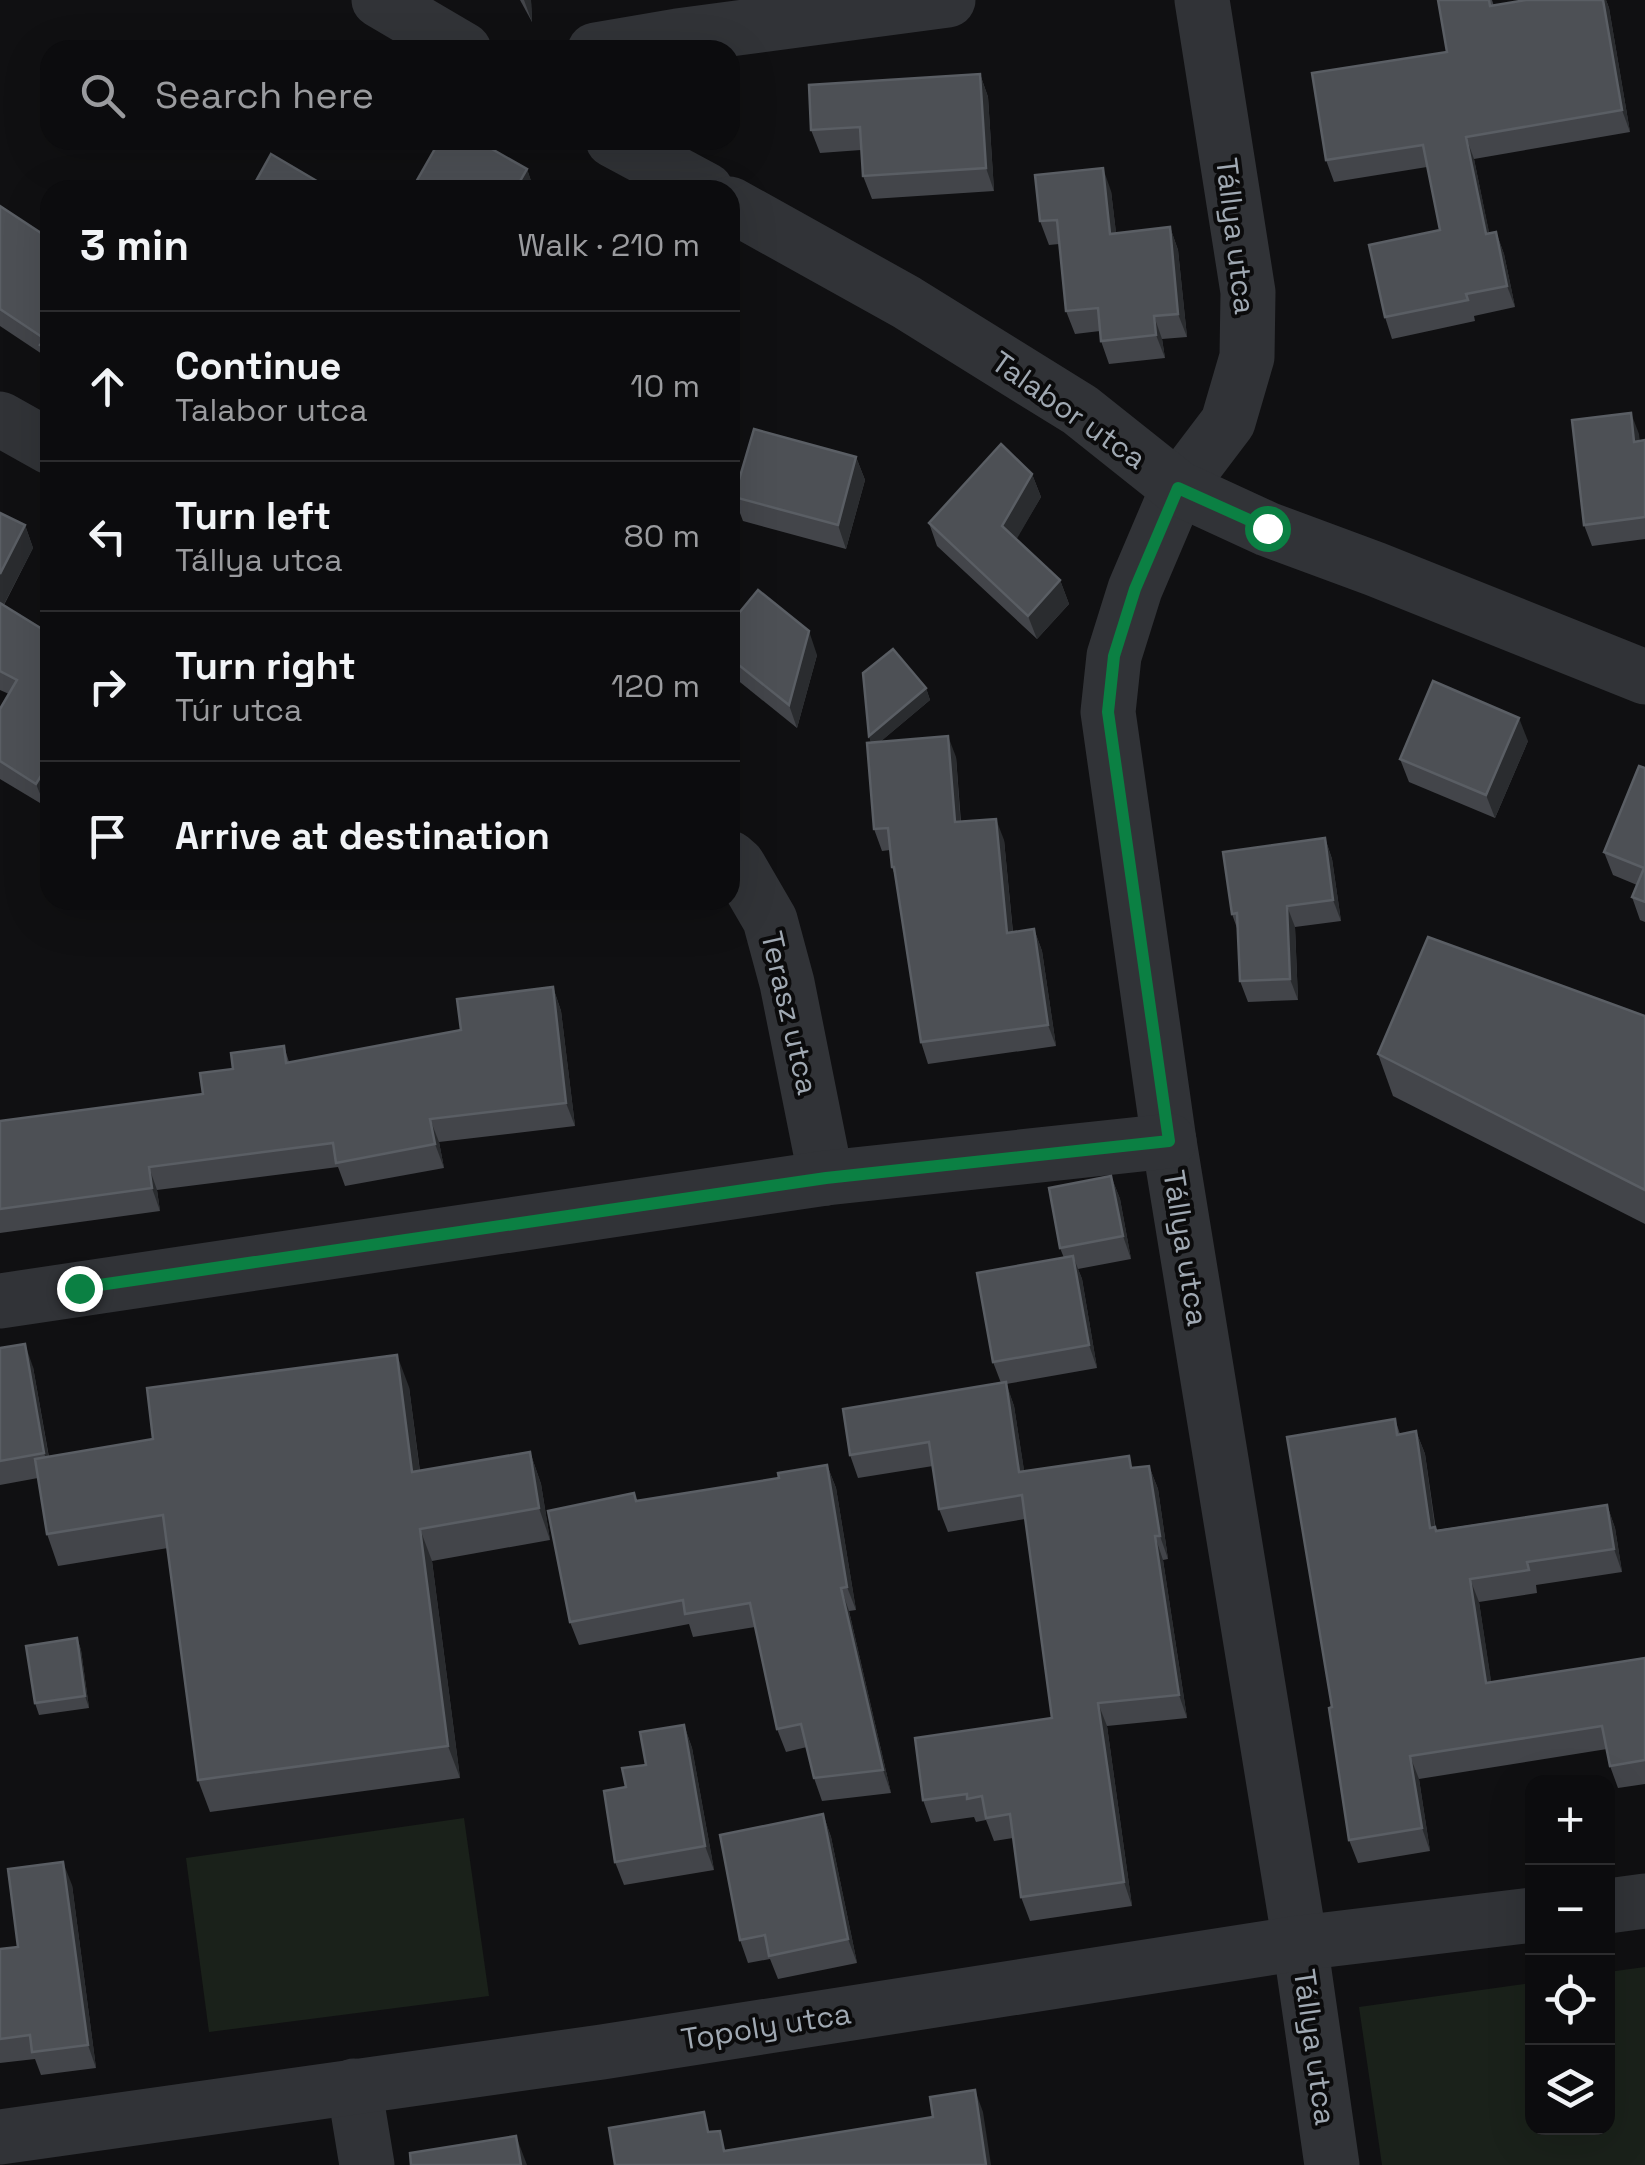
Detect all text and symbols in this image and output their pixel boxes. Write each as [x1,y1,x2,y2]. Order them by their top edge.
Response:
search box [40,40,740,150]
icon: search [75,68,130,123]
text: Search here [155,71,374,119]
street label: Tállya utca [1207,156,1265,316]
text: 3 min [80,219,189,272]
text: Walk · 210 m [518,225,700,265]
text: Continue [175,342,341,390]
street label: Talabor utca [984,342,1154,478]
icon: ahead [80,359,135,414]
text: 10 m [630,366,700,406]
text: Talabor utca [175,390,368,430]
text: Turn left [175,492,331,540]
route start [1245,506,1291,552]
icon: left [80,509,135,564]
text: 80 m [624,516,700,556]
text: Tállya utca [175,540,343,580]
text: Turn right [175,642,356,690]
icon: right [80,659,135,714]
text: 120 m [611,666,700,706]
text: Túr utca [175,690,303,730]
icon: arrive [80,809,135,864]
text: Arrive at destination [175,812,550,860]
street label: Terasz utca [752,928,828,1098]
street label: Tállya utca [1154,1167,1218,1329]
route end [57,1266,103,1312]
map controls [1525,1775,1615,2135]
button: + [1525,1775,1615,1865]
button: − [1525,1865,1615,1955]
button: locate [1525,1955,1615,2045]
street label: Tállya utca [1285,1966,1345,2128]
street label: Topoly utca [678,1993,854,2059]
button: layers [1525,2045,1615,2135]

